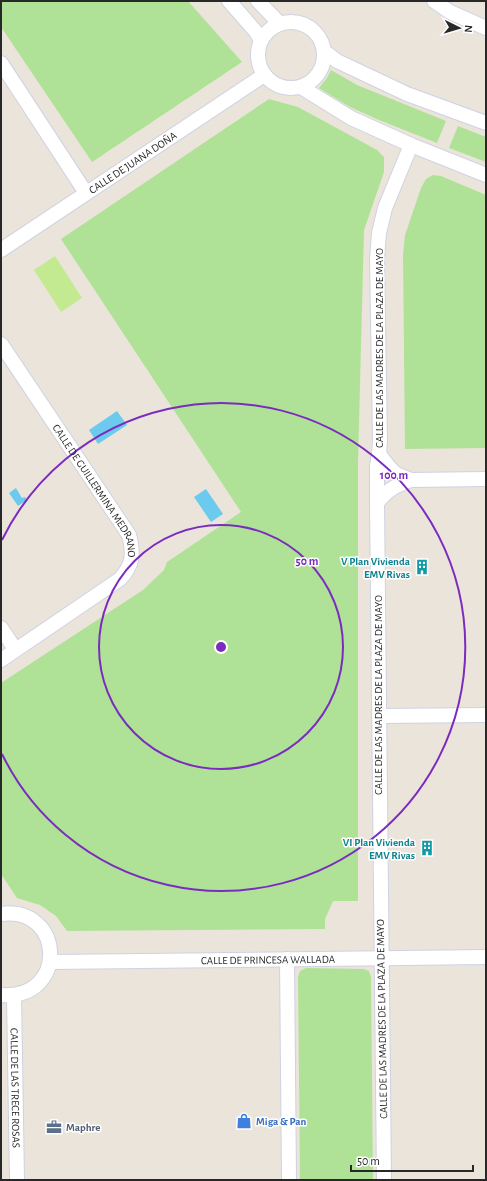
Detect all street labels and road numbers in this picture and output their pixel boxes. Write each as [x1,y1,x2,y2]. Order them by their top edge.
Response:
street label: CALLE DE JUANA DOÑA [87,129,179,196]
street label: CALLE DE LAS MADRES DE LA PLAZA DE MAYO [374,248,385,448]
street label: CALLE DE GUILLERMINA MEDRANO [51,422,137,557]
street label: CALLE DE LAS MADRES DE LA PLAZA DE MAYO [373,595,384,795]
street label: CALLE DE LAS MADRES DE LA PLAZA DE MAYO [375,919,389,1119]
street label: CALLE DE PRINCESA WALLADA [201,953,336,966]
street label: CALLE DE LAS TRECE ROSAS [9,1028,22,1148]

